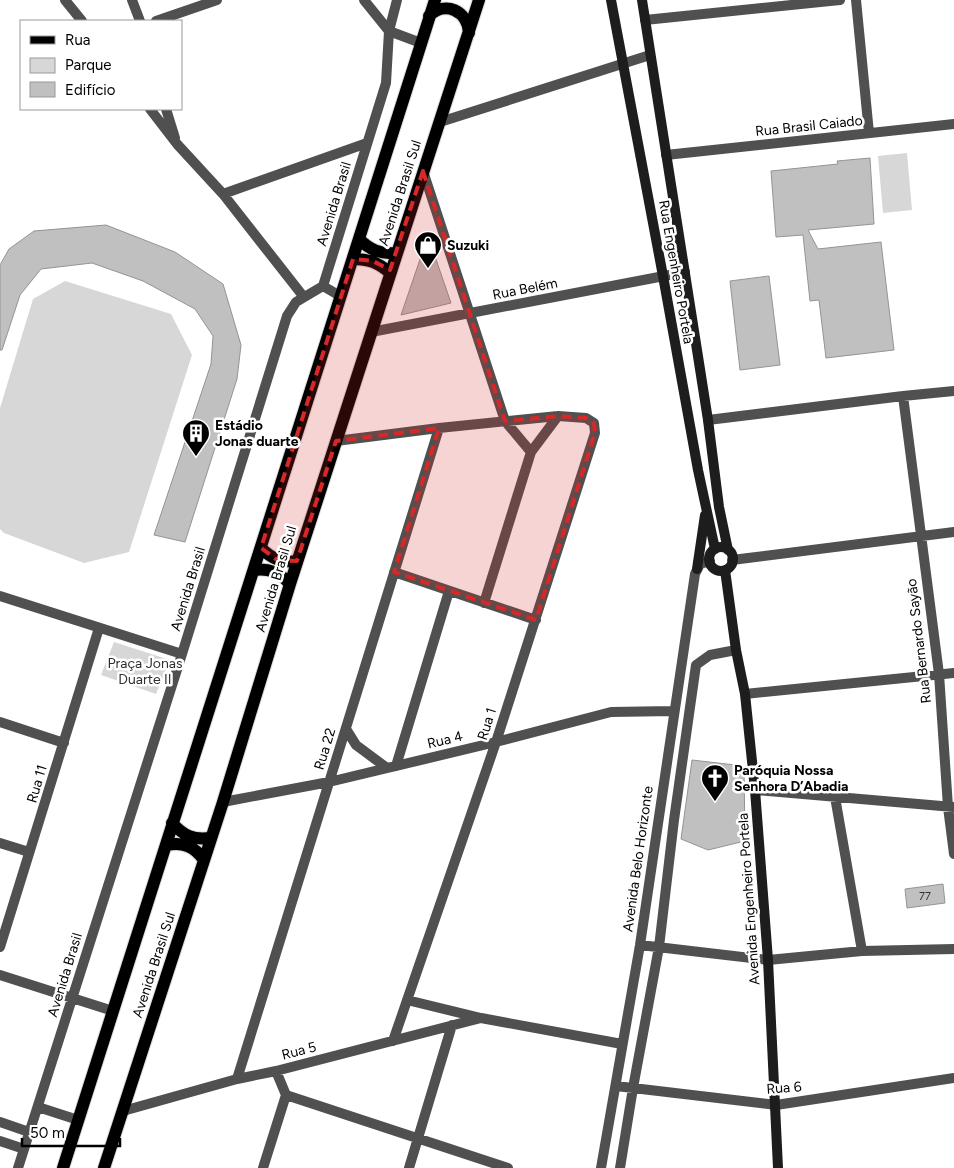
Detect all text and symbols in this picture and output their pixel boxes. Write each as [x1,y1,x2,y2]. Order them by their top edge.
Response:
legend [20,20,182,110]
text: Rua [65,31,90,49]
text: Parque [65,56,112,74]
text: Edifício [65,81,116,99]
street label: Rua Brasil Caiado [754,112,864,140]
street label: Avenida Brasil Sul [375,138,425,248]
street label: Avenida Brasil [313,160,355,248]
street label: Rua Engenheiro Portela [655,199,697,345]
shop icon: Suzuki [413,230,443,269]
place label: Suzuki [447,237,489,254]
street label: Rua Belém [491,274,559,304]
place label: Estádio Jonas duarte [215,417,299,450]
building icon: Estádio Jonas duarte [181,418,211,457]
street label: Avenida Brasil Sul [252,524,300,634]
street label: Avenida Brasil [167,545,209,633]
street label: Rua Bernardo Sayão [903,578,935,704]
park label: Praça Jonas Duarte II [108,655,182,688]
street label: Rua 1 [474,706,500,742]
street label: Rua 22 [311,726,339,772]
street label: Rua 4 [426,728,465,752]
place label: Paróquia Nossa Senhora D’Abadia [734,762,849,795]
street label: Rua 11 [23,763,51,805]
church icon: Paróquia Nossa Senhora D’Abadia [700,763,730,802]
street label: Avenida Belo Horizonte [619,785,657,933]
street label: Avenida Engenheiro Portela [734,812,764,986]
house number: 77 [919,890,931,903]
street label: Avenida Brasil Sul [129,910,179,1020]
street label: Avenida Brasil [44,931,86,1019]
street label: Rua 5 [280,1038,318,1064]
street label: Rua 6 [766,1078,802,1098]
scale bar [22,1116,120,1148]
text: 50 m [30,1124,65,1142]

